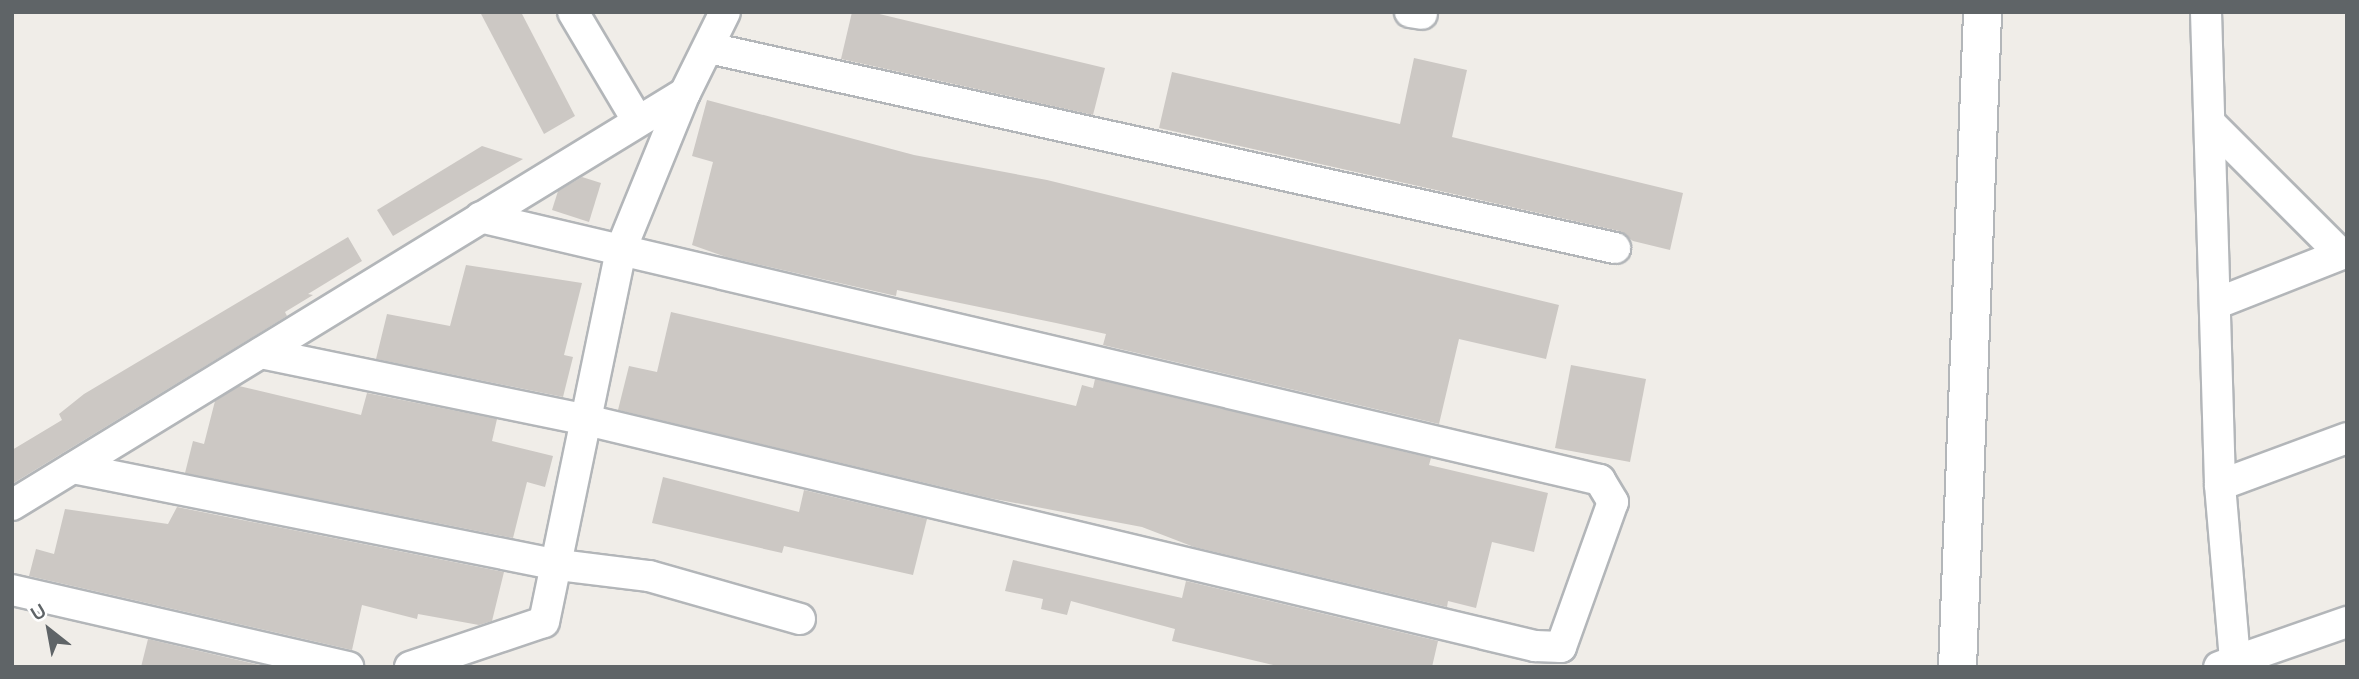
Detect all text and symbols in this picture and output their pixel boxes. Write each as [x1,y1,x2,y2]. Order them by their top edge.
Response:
north arrow [14,595,84,665]
text: U [26,598,50,626]

